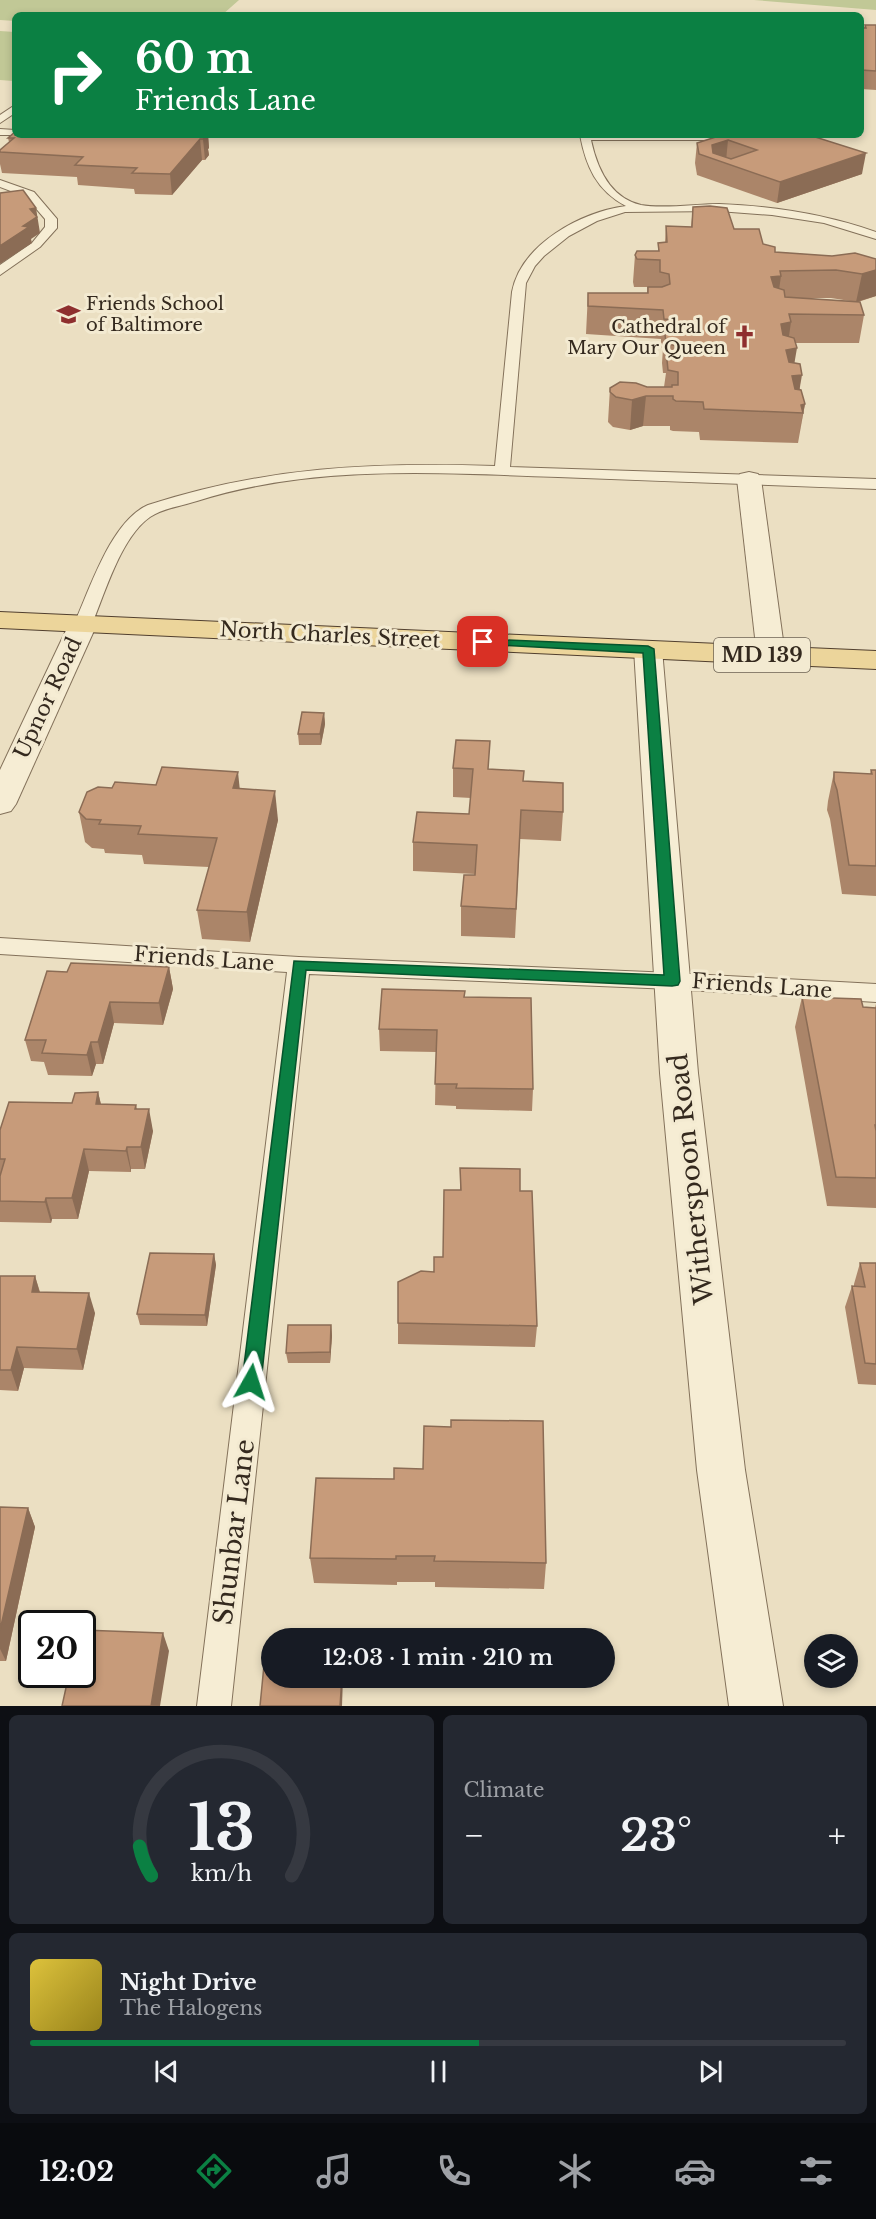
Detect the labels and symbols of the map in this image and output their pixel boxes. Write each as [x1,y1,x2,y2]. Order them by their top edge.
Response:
place label: Friends School of Baltimore [86,293,224,336]
school or university icon: Friends School of Baltimore [55,301,81,327]
place label: Cathedral of Mary Our Queen [567,316,729,359]
church icon: Cathedral of Mary Our Queen [731,324,757,350]
street label: North Charles Street [219,616,441,654]
pin [457,616,508,667]
street label: Upnor Road [8,633,88,763]
road number: MD 139 [714,638,810,672]
street label: Friends Lane [133,941,275,977]
street label: Friends Lane [691,968,833,1004]
street label: Witherspoon Road [662,1052,720,1307]
position arrow [219,1350,283,1414]
street label: Shunbar Lane [207,1437,261,1627]
speed limit sign: 20 [18,1610,96,1688]

